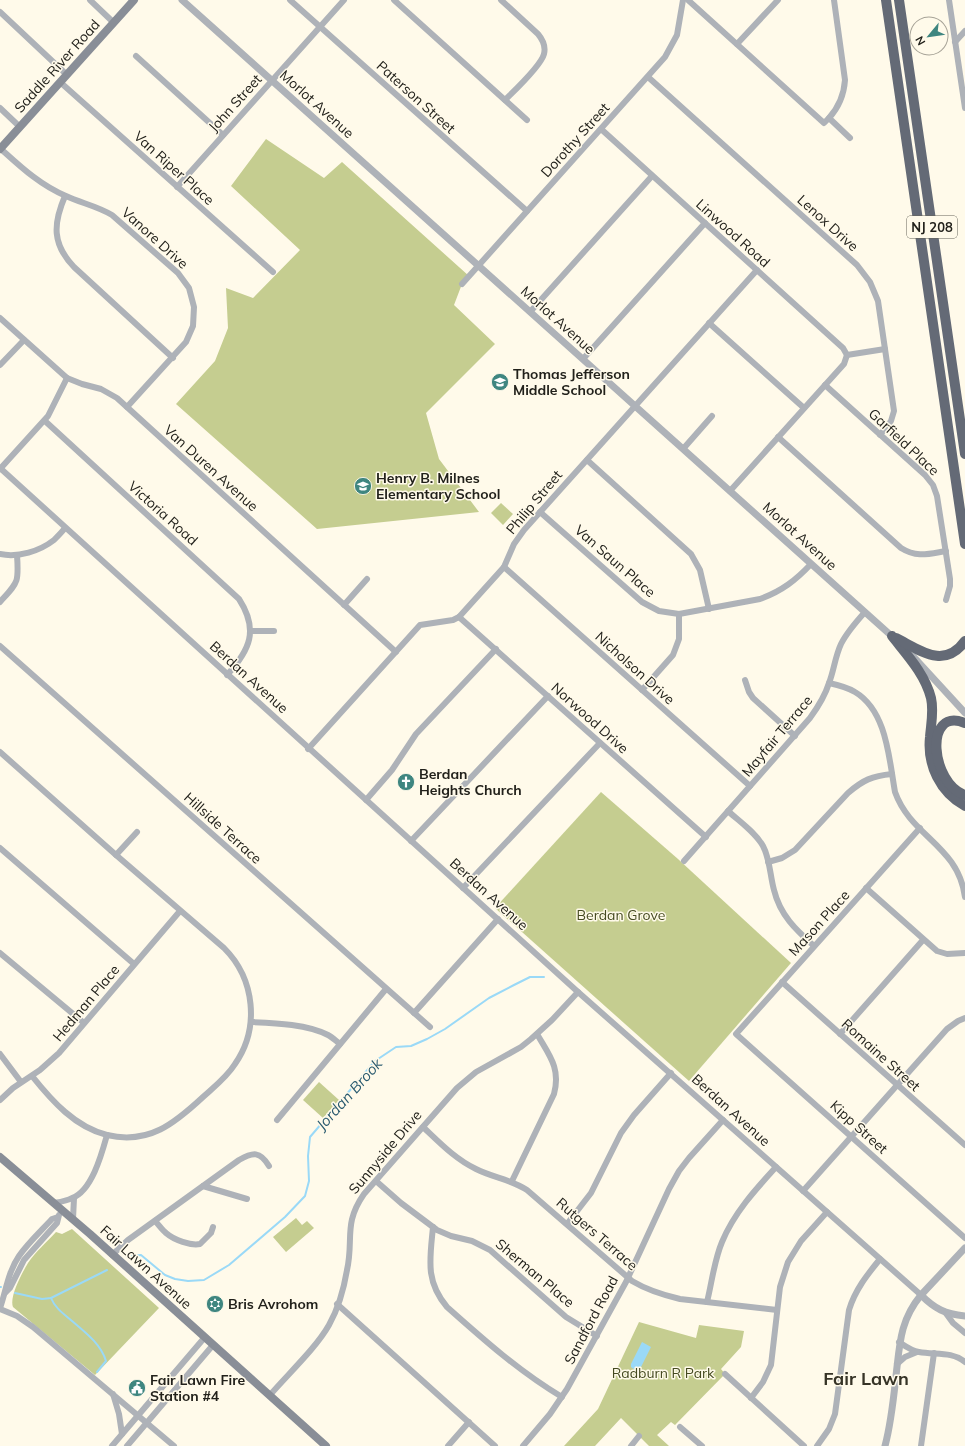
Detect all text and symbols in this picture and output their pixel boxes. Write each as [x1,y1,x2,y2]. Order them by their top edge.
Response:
street label: Saddle River Road [10,16,104,116]
north arrow [909,16,949,56]
text: N [912,34,928,48]
street label: Paterson Street [373,57,459,137]
street label: Morlot Avenue [276,66,358,142]
street label: John Street [204,70,266,136]
street label: Dorothy Street [537,99,613,181]
street label: Van Riper Place [130,127,218,209]
street label: Lenox Drive [794,191,862,255]
street label: Linwood Road [692,195,774,271]
street label: Vanore Drive [118,203,192,273]
road number: NJ 208 [907,216,957,238]
street label: Morlot Avenue [517,282,599,358]
place label: Thomas Jefferson Middle School [513,365,630,399]
school or university icon: Thomas Jefferson Middle School [490,372,510,392]
street label: Garfield Place [865,405,943,479]
street label: Van Duren Avenue [160,421,262,515]
street label: Philip Street [502,466,566,538]
place label: Henry B. Milnes Elementary School [376,469,500,503]
school or university icon: Henry B. Milnes Elementary School [353,476,373,496]
street label: Victoria Road [124,477,202,549]
street label: Morlot Avenue [759,498,841,574]
street label: Van Saun Place [571,521,659,601]
street label: Nicholson Drive [591,628,679,708]
street label: Berdan Avenue [206,637,292,717]
street label: Norwood Drive [548,679,632,757]
street label: Mayfair Terrace [738,692,816,780]
place label: Berdan Heights Church [419,765,522,799]
church icon: Berdan Heights Church [396,772,416,792]
street label: Hillside Terrace [180,788,266,868]
street label: Berdan Avenue [446,854,532,934]
street label: Mason Place [785,886,853,960]
park label: Berdan Grove [577,906,665,924]
street label: Hedman Place [49,961,123,1045]
street label: Romaine Street [838,1015,924,1095]
water label: Jordan Brook [311,1053,387,1135]
street label: Berdan Avenue [688,1070,774,1150]
street label: Kipp Street [826,1096,892,1158]
street label: Sunnyside Drive [345,1106,425,1198]
street label: Rutgers Terrace [553,1194,641,1274]
street label: Fair Lawn Avenue [97,1221,195,1313]
street label: Sherman Place [492,1235,578,1311]
street label: Sandford Road [560,1273,622,1367]
synagogue icon: Bris Avrohom [205,1294,225,1314]
place label: Bris Avrohom [228,1295,318,1313]
park label: Radburn R Park [612,1364,715,1382]
district label: Fair Lawn [823,1367,909,1390]
place label: Fair Lawn Fire Station #4 [150,1371,246,1405]
public building icon: Fair Lawn Fire Station #4 [127,1378,147,1398]

